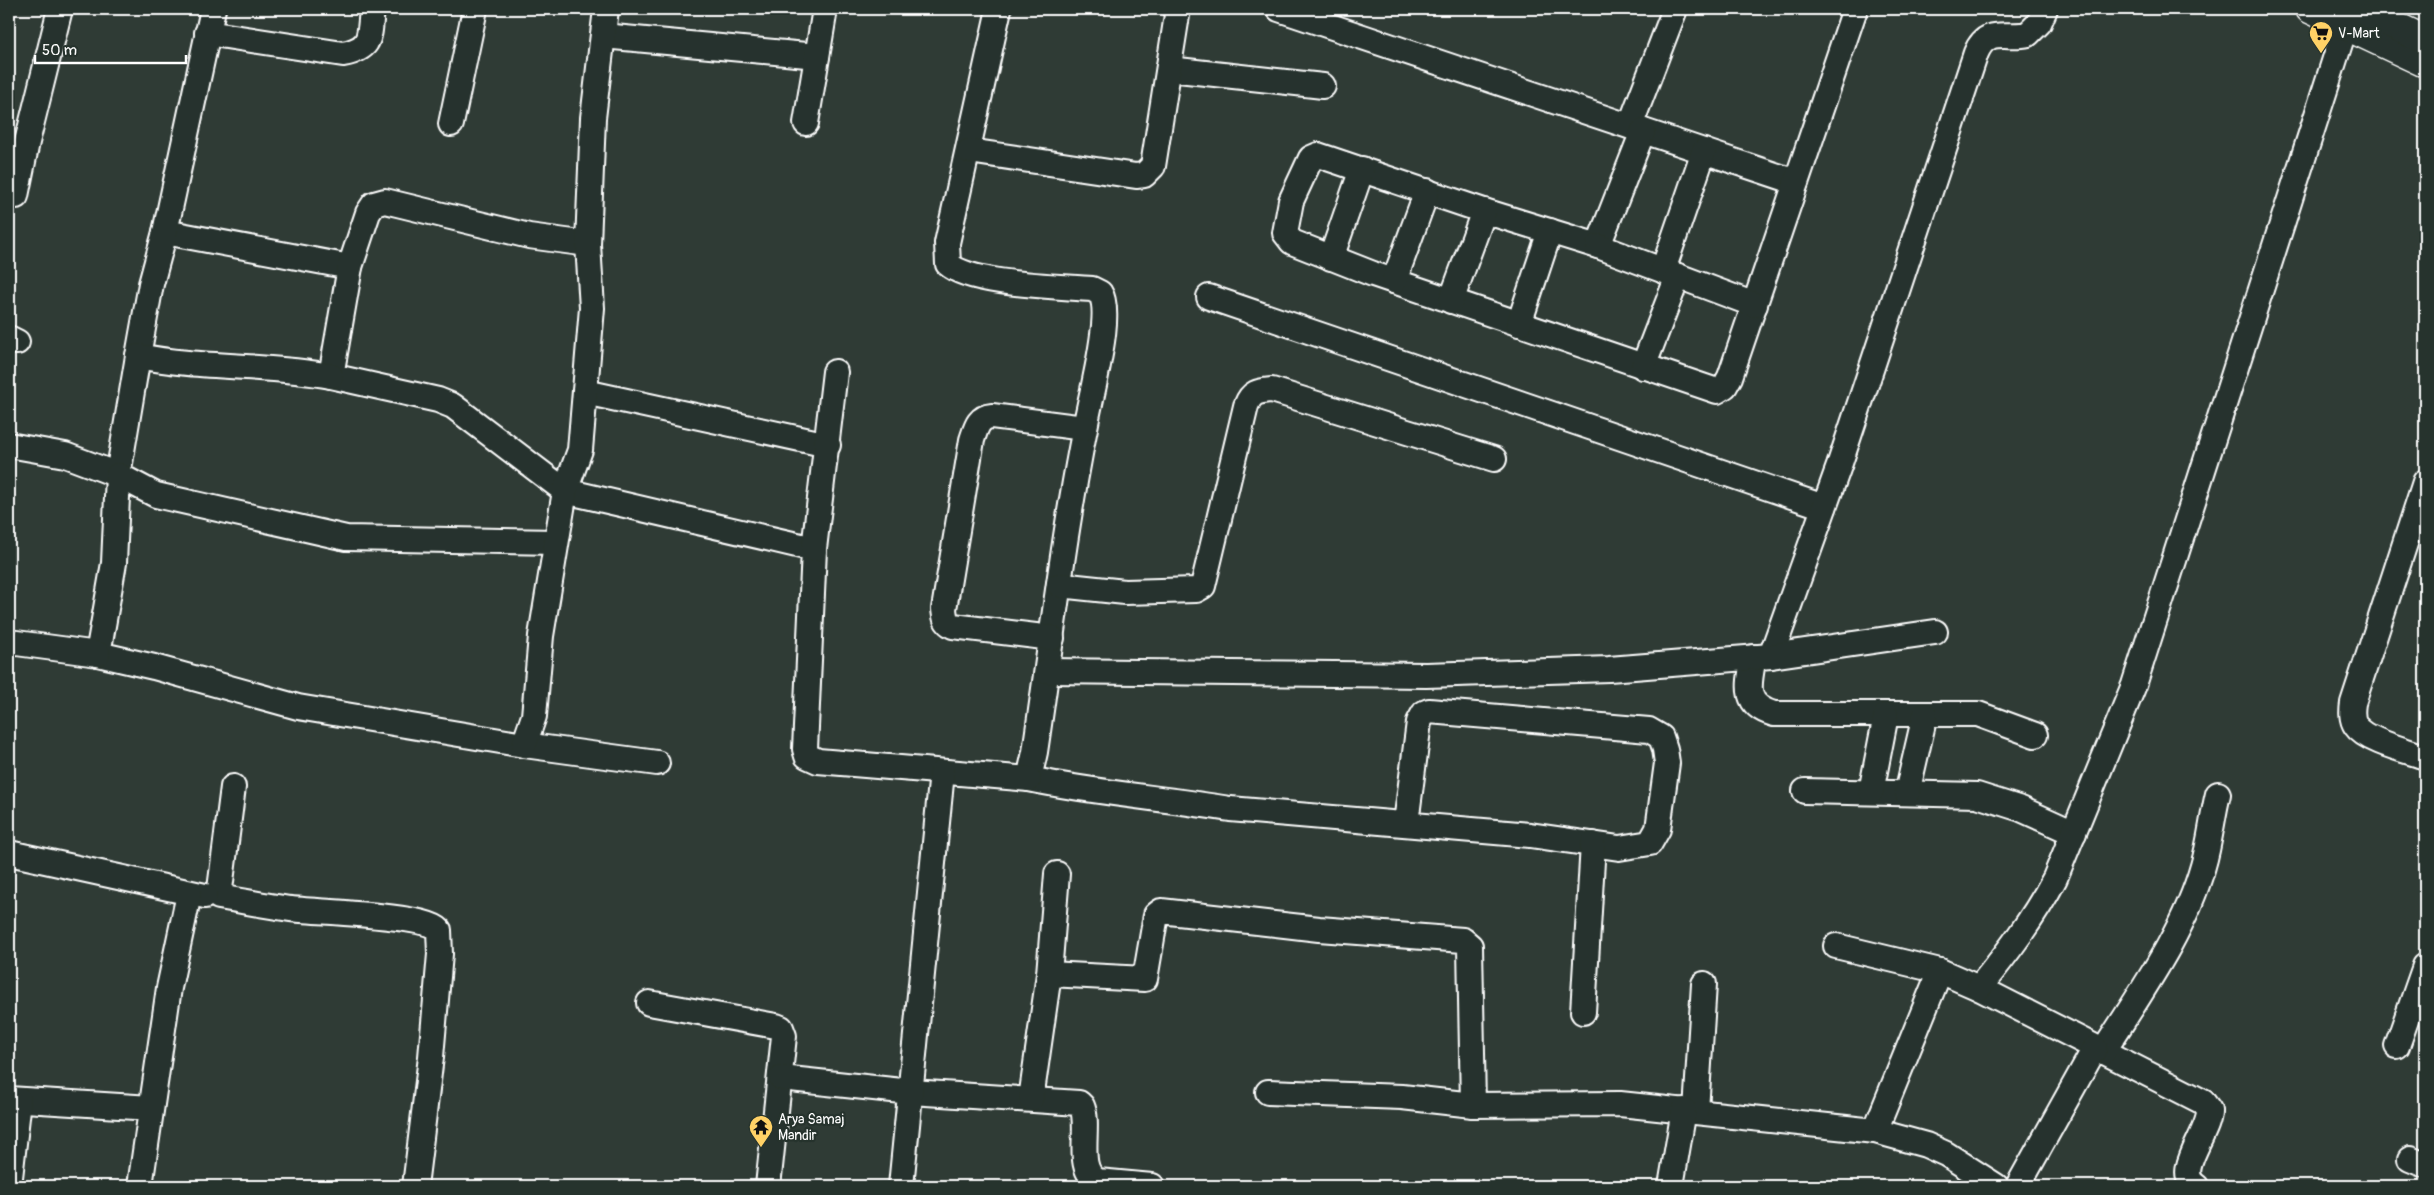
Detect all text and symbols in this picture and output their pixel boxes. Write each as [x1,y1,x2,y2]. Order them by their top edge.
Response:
supermarket icon: V-Mart [2308,20,2334,54]
place label: V-Mart [2338,25,2380,42]
scale bar [35,32,186,64]
text: 50 m [42,41,77,60]
place label: Arya Samaj Mandir [778,1111,844,1144]
temple icon: Arya Samaj Mandir [748,1114,774,1148]

